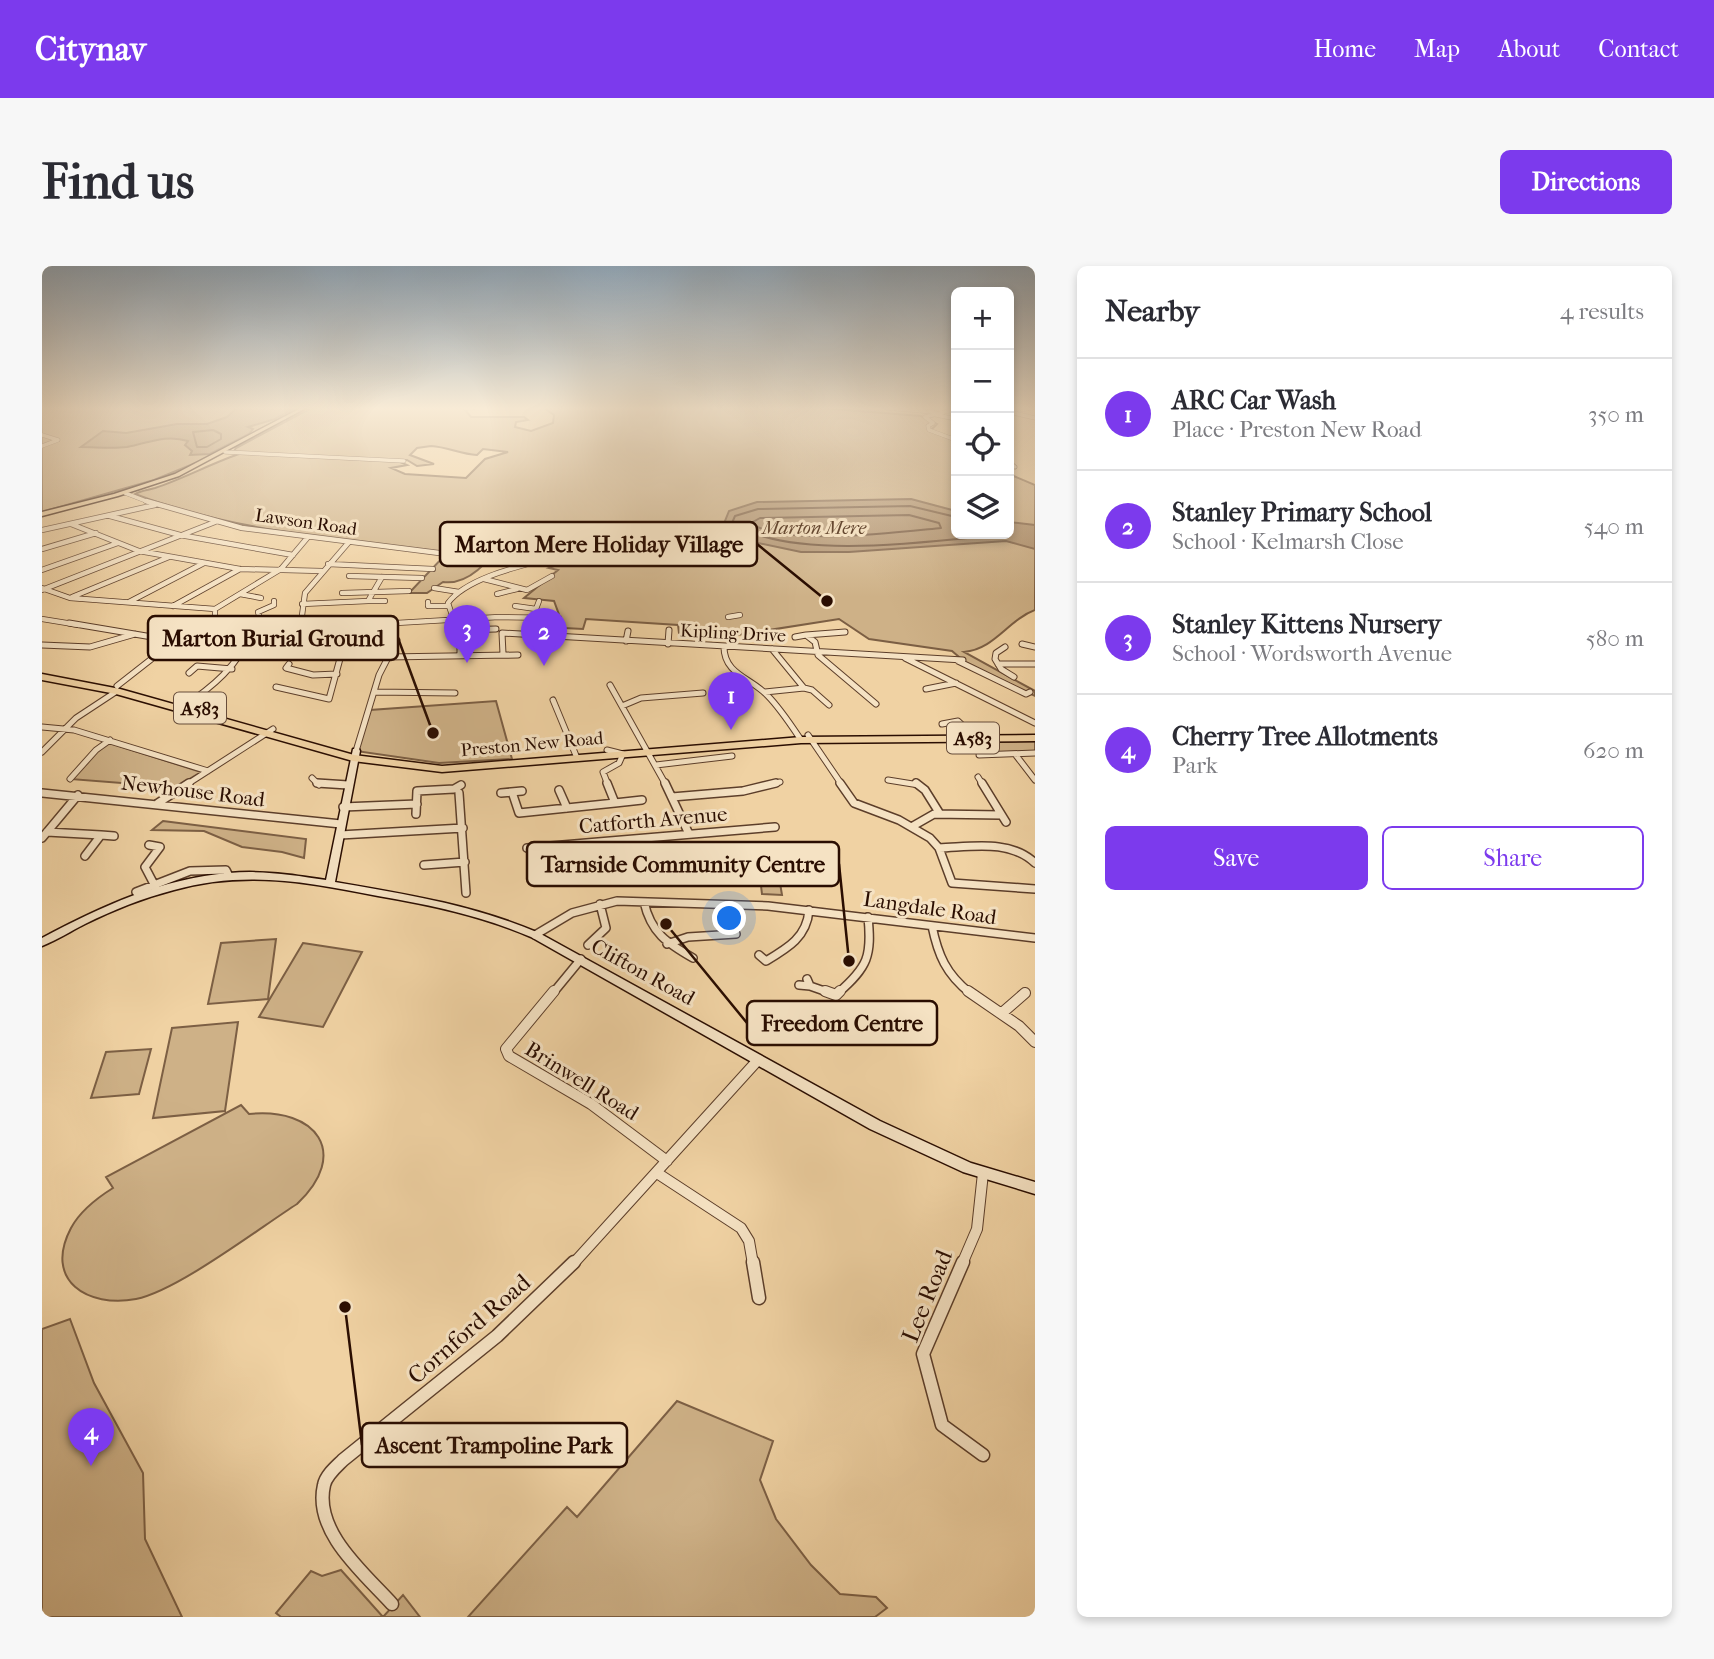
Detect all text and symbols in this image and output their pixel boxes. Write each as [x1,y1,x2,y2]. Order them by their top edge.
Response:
text: Citynav [35,30,146,69]
text: Home [1314,35,1376,63]
text: Map [1414,35,1460,63]
text: About [1498,35,1560,63]
text: Contact [1598,35,1679,63]
button: Directions [1500,150,1672,214]
text: Find us [42,153,194,211]
map controls [951,287,1014,539]
button: + [951,287,1014,350]
text: Nearby [1105,294,1200,329]
text: 4 results [1560,298,1644,325]
button: − [951,350,1014,413]
text: ARC Car Wash [1172,385,1336,416]
text: 1 [1124,401,1132,428]
text: 350 m [1588,401,1644,428]
button: locate [951,413,1014,476]
text: Place · Preston New Road [1172,416,1422,443]
button: layers [951,476,1014,539]
text: Stanley Primary School [1172,497,1432,528]
street label: Lawson Road [254,505,358,540]
text: 2 [1122,513,1134,540]
text: 540 m [1584,513,1644,540]
water label: Marton Mere [760,517,867,539]
callout: Marton Mere Holiday Village [440,522,757,566]
text: School · Kelmarsh Close [1172,528,1404,555]
text: Marton Mere Holiday Village [455,531,744,558]
pin: 3 [444,605,490,663]
pin: 2 [521,608,567,666]
text: Stanley Kittens Nursery [1172,609,1441,640]
callout: Marton Burial Ground [148,616,398,660]
street label: Kipling Drive [679,620,787,647]
text: Marton Burial Ground [162,625,386,652]
text: 3 [1123,625,1133,652]
text: 580 m [1586,625,1644,652]
text: School · Wordsworth Avenue [1172,640,1452,667]
pin: 1 [708,672,754,730]
road number: A583 [174,692,226,724]
text: Cherry Tree Allotments [1172,721,1438,752]
road number: A583 [947,723,999,754]
street label: Preston New Road [460,728,604,761]
text: 4 [1121,737,1135,764]
text: 620 m [1583,737,1644,764]
text: Park [1172,752,1218,779]
street label: Newhouse Road [120,770,267,812]
street label: Catforth Avenue [578,802,728,838]
button: Save [1105,826,1368,890]
button: Share [1382,826,1644,890]
callout: Tarnside Community Centre [527,842,839,886]
text: Tarnside Community Centre [540,851,826,878]
street label: Langdale Road [862,887,999,929]
your location [712,901,746,935]
street label: Clifton Road [587,934,699,1011]
callout: Freedom Centre [747,1001,937,1045]
text: Freedom Centre [760,1010,924,1037]
street label: Brinwell Road [521,1037,644,1126]
street label: Lee Road [896,1245,958,1346]
street label: Cornford Road [402,1268,537,1390]
pin: 4 [68,1408,114,1466]
callout: Ascent Trampoline Park [362,1423,627,1467]
text: Ascent Trampoline Park [373,1432,614,1459]

